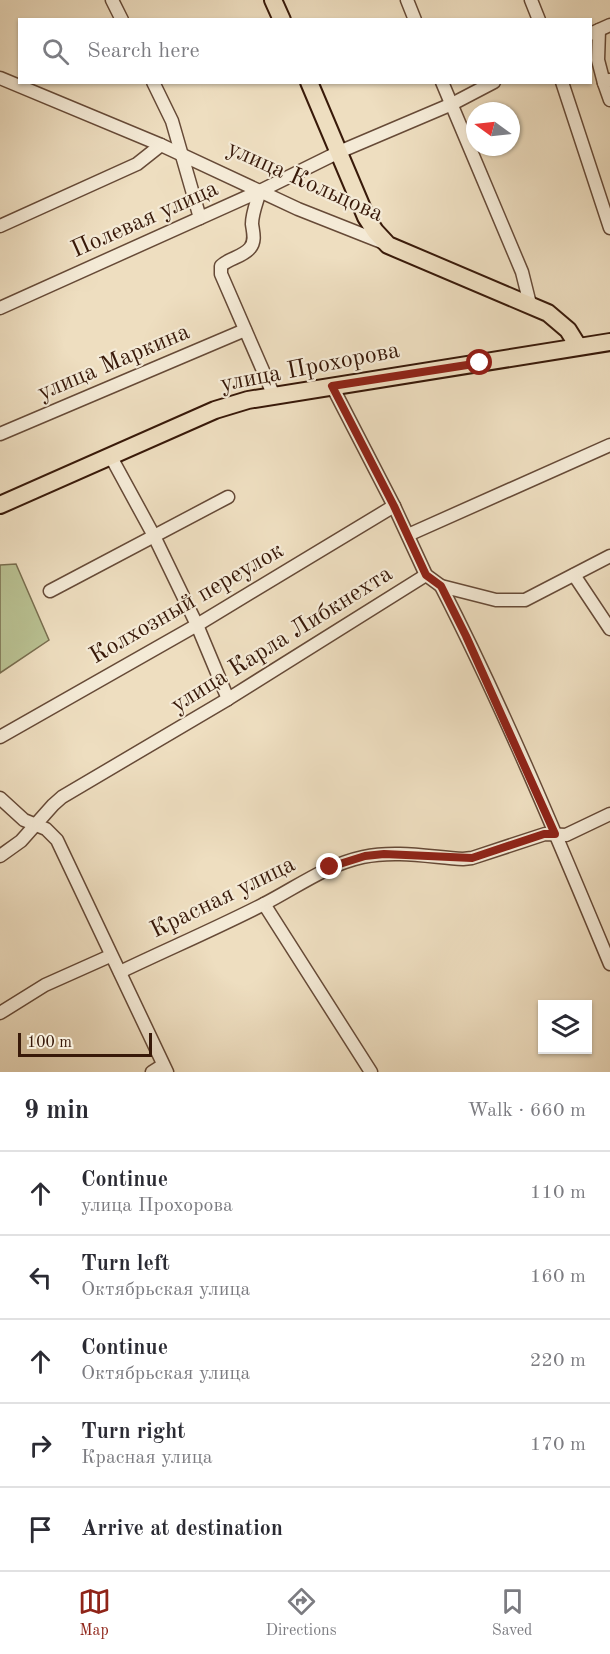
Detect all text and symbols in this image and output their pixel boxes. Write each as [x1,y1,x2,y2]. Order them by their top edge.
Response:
search box [18,18,592,84]
icon: search [39,35,72,68]
text: Search here [87,40,200,62]
north arrow [466,102,520,156]
street label: улица Кольцова [223,137,387,227]
street label: Полевая улица [68,177,222,263]
street label: улица Маркина [35,320,194,406]
street label: улица Прохорова [218,339,402,397]
route start [466,349,492,375]
street label: Колхозный переулок [86,539,288,669]
street label: улица Карла Либкнехта [167,562,397,718]
street label: Красная улица [147,853,299,943]
route end [316,853,342,879]
map controls [538,1000,592,1054]
button: layers [538,1000,592,1054]
scale bar [18,1030,152,1058]
text: 100 m [27,1035,72,1051]
text: 9 min [24,1098,89,1124]
text: Walk · 660 m [467,1101,586,1121]
text: Continue [81,1169,168,1191]
icon: ahead [24,1177,57,1210]
text: 110 m [530,1183,586,1203]
text: улица Прохорова [81,1196,233,1216]
text: Turn left [81,1253,170,1275]
icon: left [24,1261,57,1294]
text: 160 m [530,1267,586,1287]
text: Октябрьская улица [81,1280,250,1300]
text: Continue [81,1337,168,1359]
icon: ahead [24,1345,57,1378]
text: 220 m [530,1351,586,1371]
text: Октябрьская улица [81,1364,250,1384]
text: Turn right [81,1421,185,1443]
icon: right [24,1429,57,1462]
text: 170 m [530,1435,586,1455]
text: Красная улица [81,1448,213,1468]
icon: arrive [24,1513,57,1546]
text: Arrive at destination [81,1518,283,1540]
tab: Map [78,1585,111,1641]
tab: Directions [266,1585,337,1641]
tab: Saved [492,1585,532,1641]

